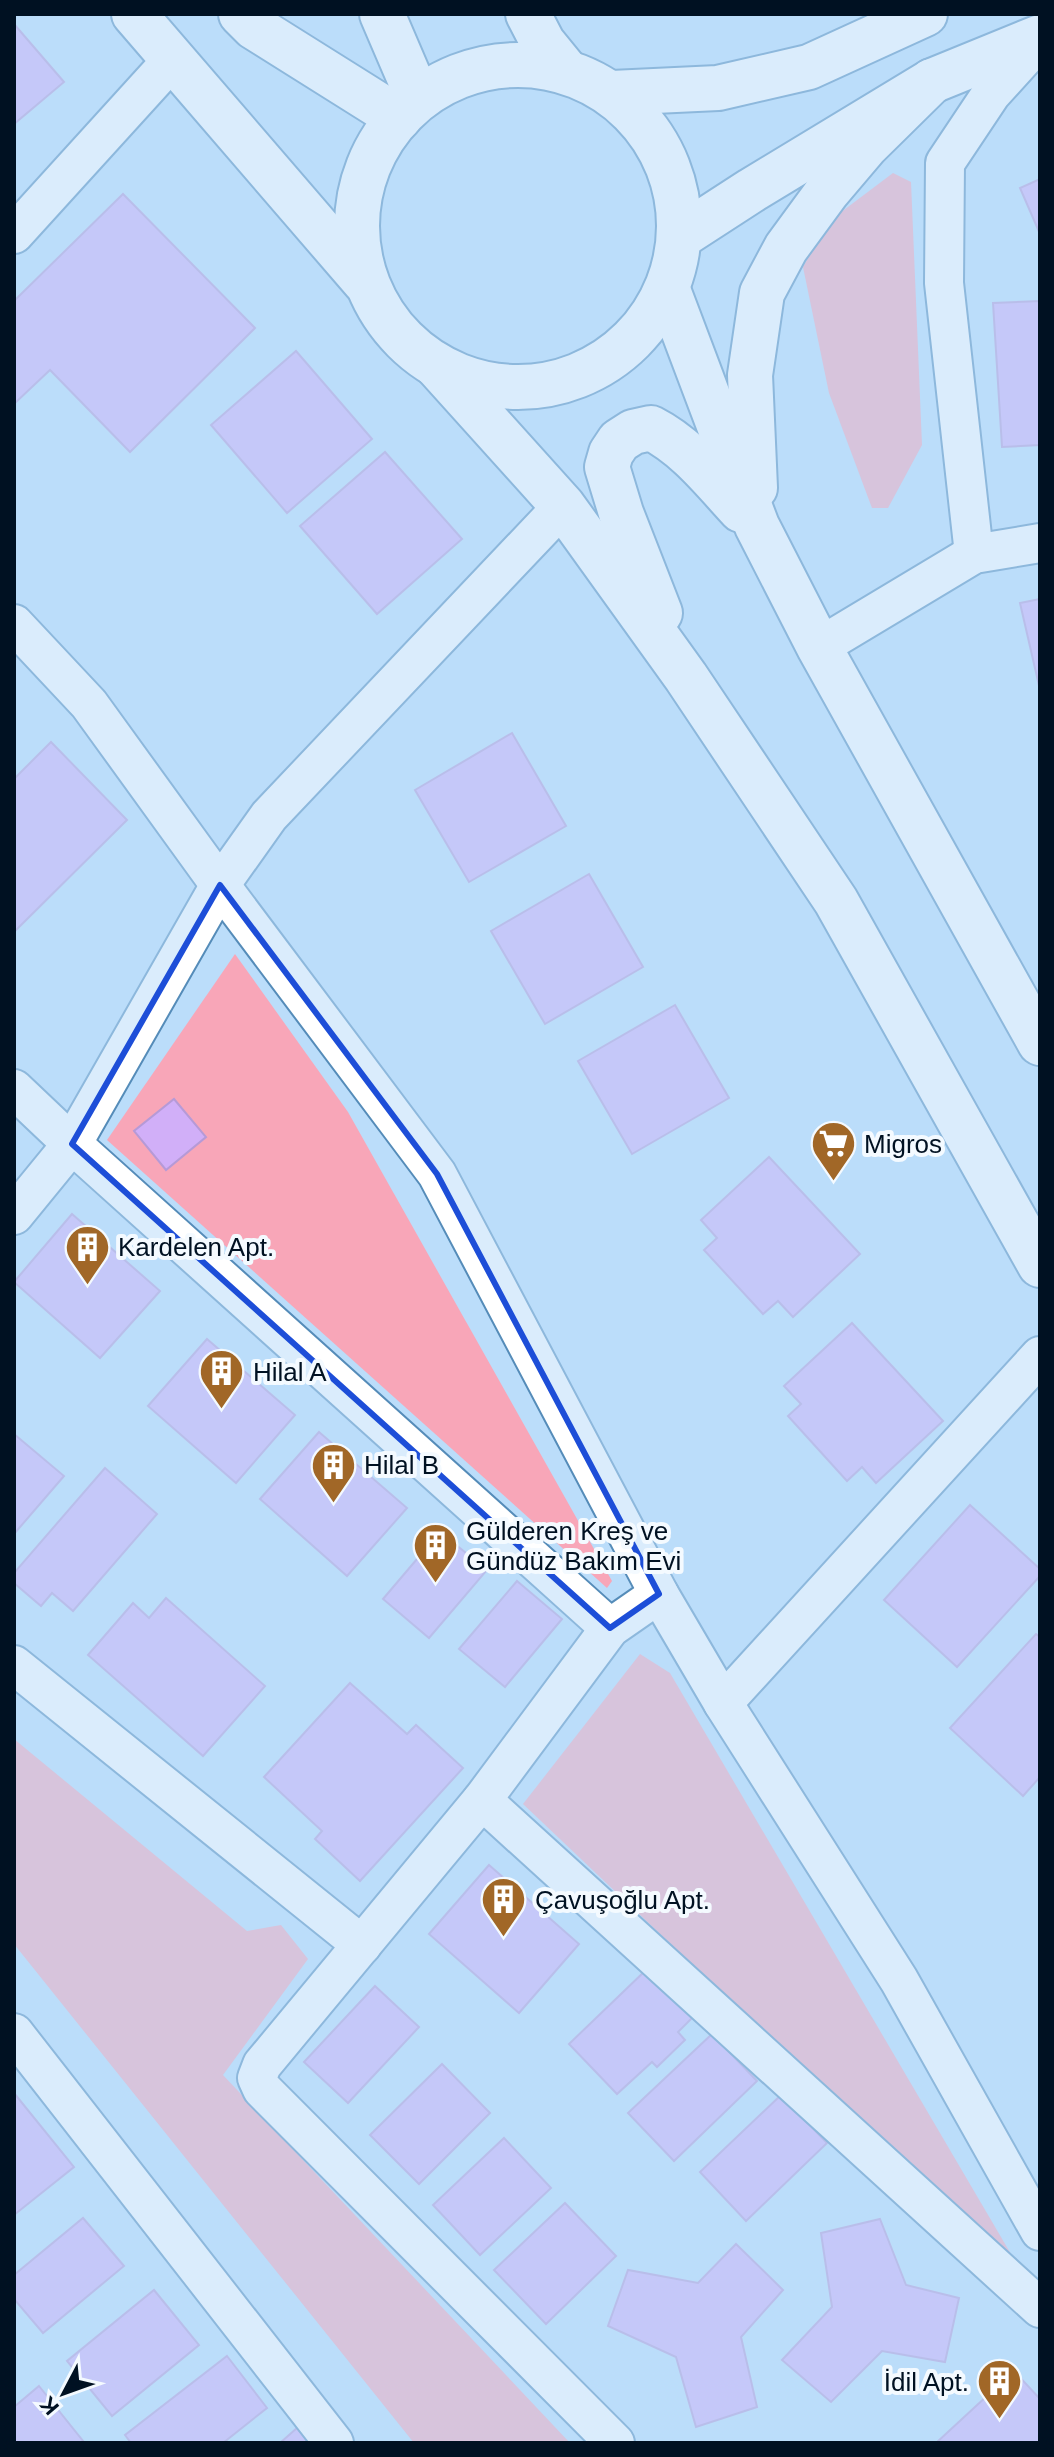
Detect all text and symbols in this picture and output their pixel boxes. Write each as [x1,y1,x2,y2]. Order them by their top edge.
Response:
supermarket icon: Migros [809,1120,857,1183]
place label: Migros [864,1129,942,1159]
building icon: Kardelen Apt. [63,1223,111,1286]
place label: Kardelen Apt. [118,1232,274,1262]
building icon: Hilal A [198,1348,246,1411]
place label: Hilal A [253,1357,327,1387]
building icon: Hilal B [309,1441,357,1504]
place label: Hilal B [364,1450,439,1480]
place label: Gülderen Kreş ve Gündüz Bakım Evi [466,1516,681,1576]
building icon: Gülderen Kreş ve Gündüz Bakım Evi [411,1522,459,1585]
building icon: Çavuşoğlu Apt. [480,1876,528,1939]
place label: Çavuşoğlu Apt. [535,1885,710,1915]
north arrow [24,2353,104,2433]
building icon: İdil Apt. [976,2358,1024,2421]
place label: İdil Apt. [884,2367,969,2397]
text: K [35,2392,64,2420]

